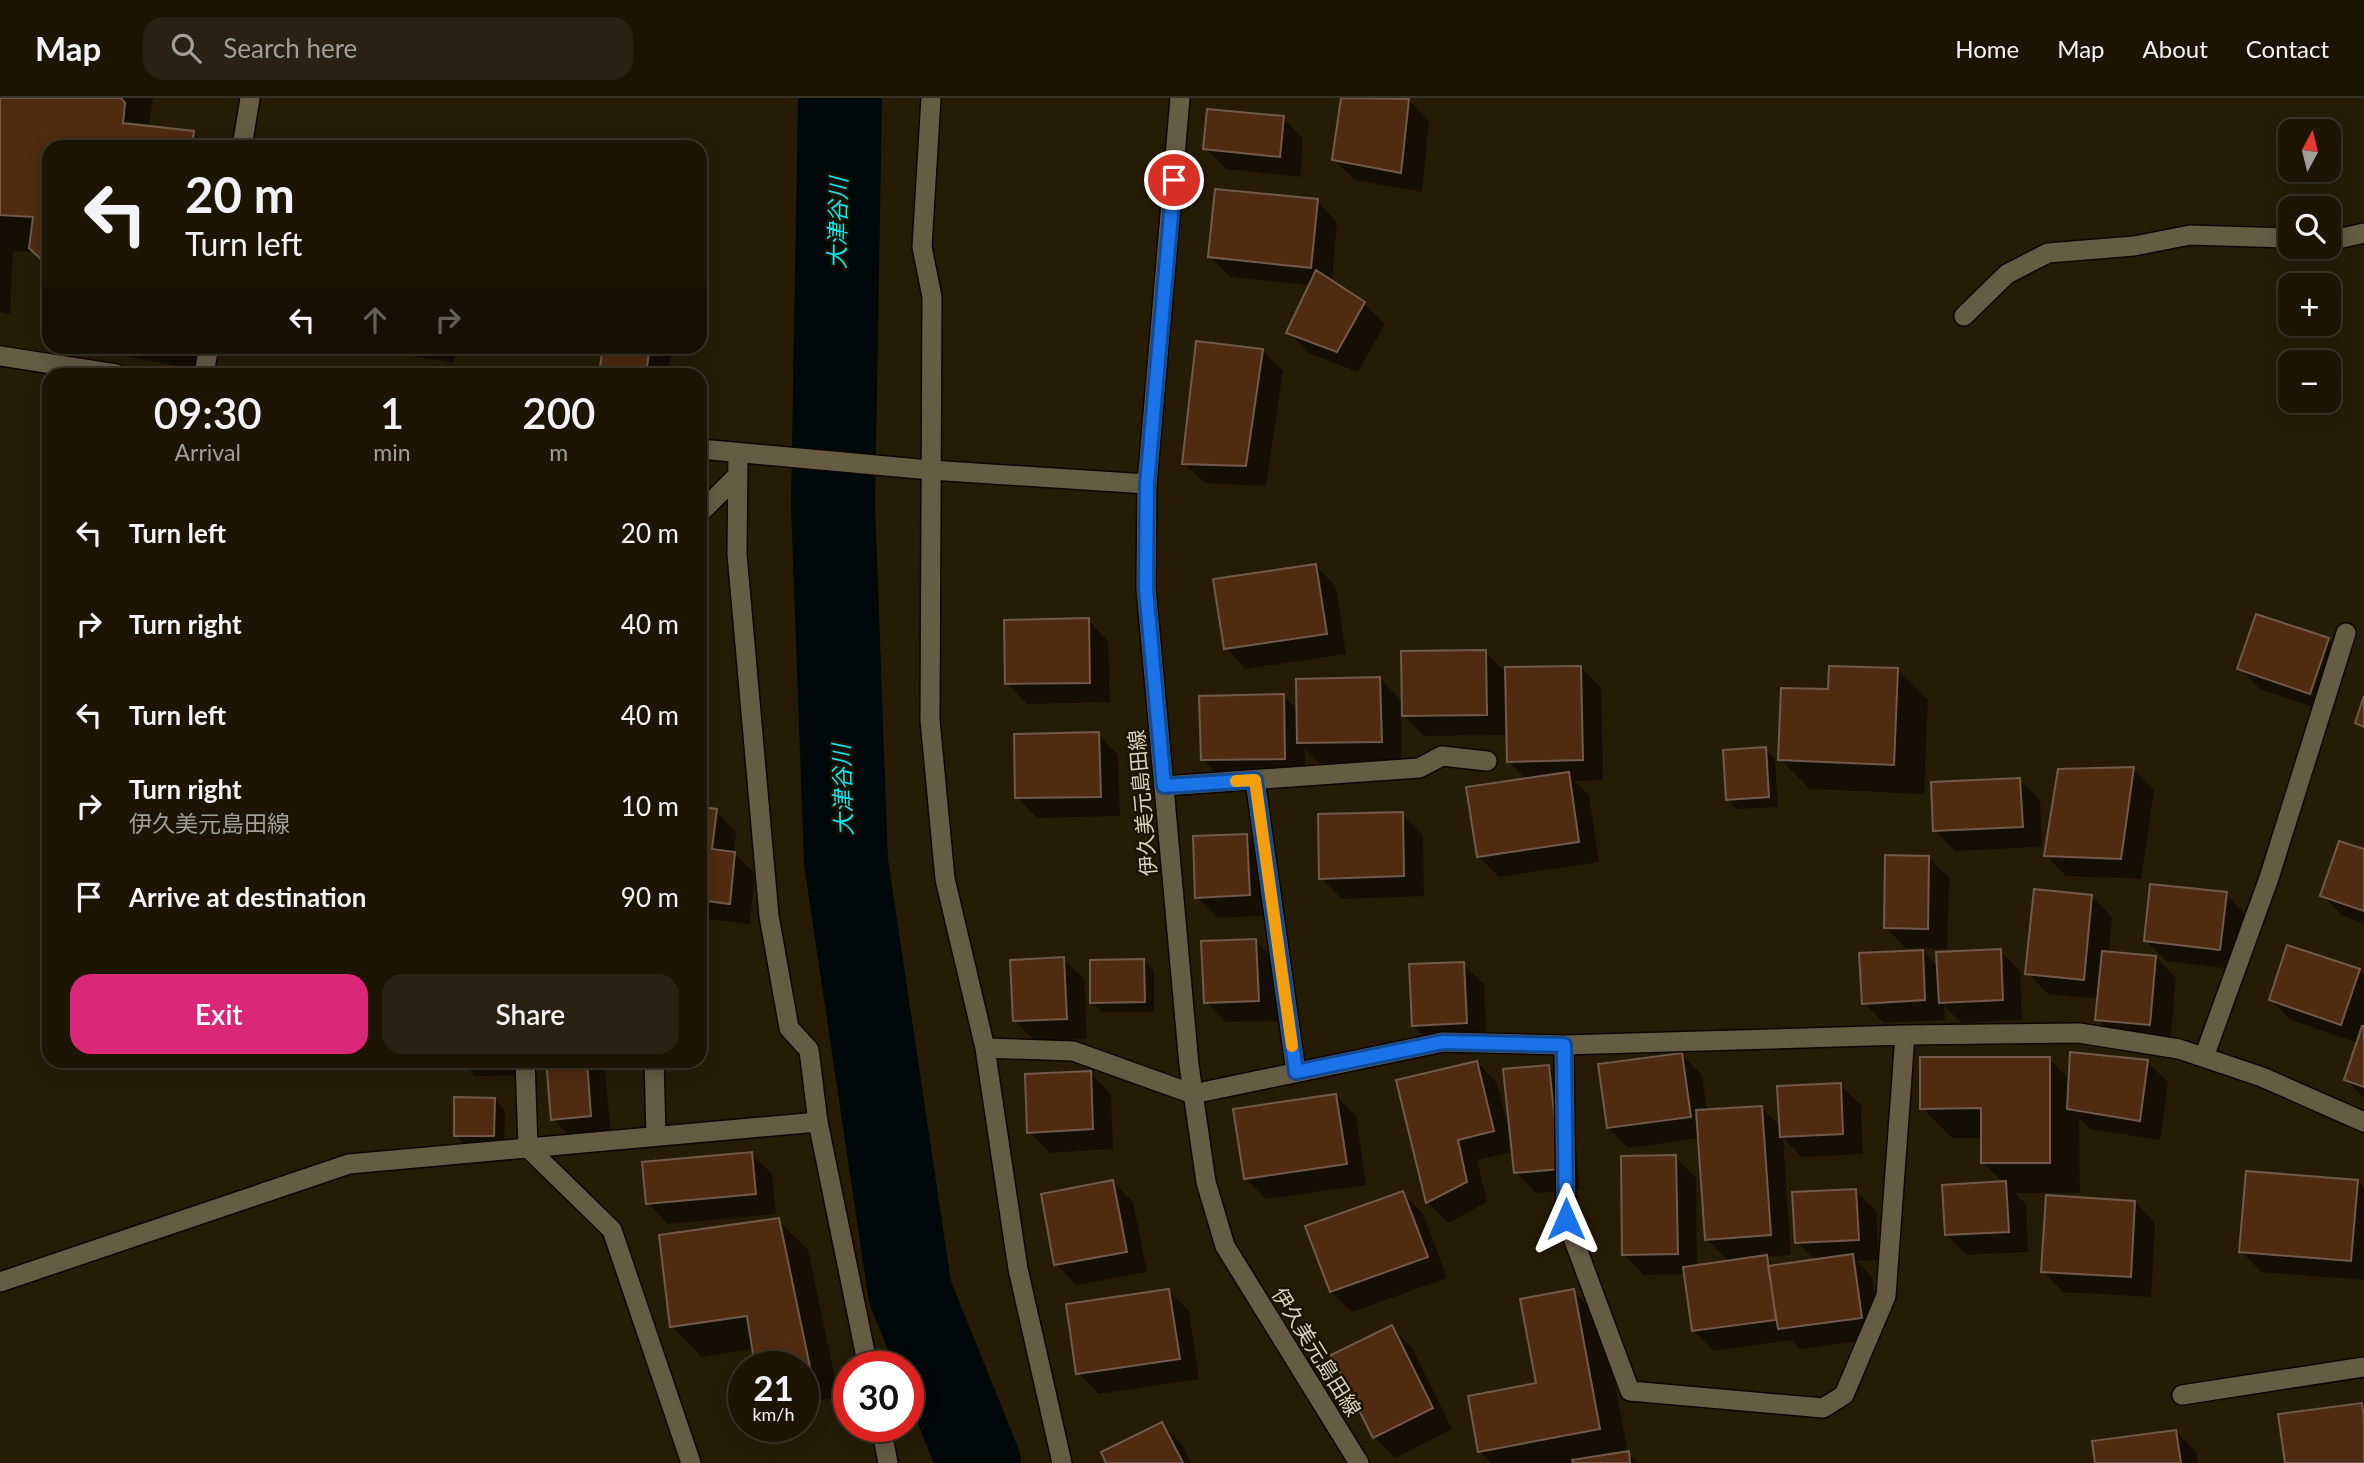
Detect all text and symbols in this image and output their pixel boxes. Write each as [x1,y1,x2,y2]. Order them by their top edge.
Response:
search box [143,17,633,80]
text: Map [35,28,101,68]
icon: search [167,29,205,67]
text: Search here [223,32,357,64]
text: Home [1955,34,2019,63]
text: Map [2057,34,2105,63]
text: About [2143,34,2208,63]
text: Contact [2246,34,2329,63]
north arrow [2278,119,2342,182]
map controls [2278,119,2341,413]
pin [1144,150,1204,210]
icon: arrive [1155,161,1193,199]
text: 20 m [185,165,295,223]
icon: left [70,168,161,259]
water label: 大津谷川 [822,174,852,269]
button: search [2278,196,2341,259]
text: Turn left [185,224,302,263]
button: + [2278,273,2341,336]
icon: left [283,301,321,339]
icon: ahead [356,301,394,339]
icon: right [429,301,467,339]
button: − [2278,350,2341,413]
text: 09:30 [154,388,262,438]
text: 1 [380,388,404,438]
text: 200 [522,388,595,438]
text: Arrival [175,438,241,466]
text: min [373,438,411,466]
text: m [549,438,568,466]
icon: left [70,514,108,552]
text: Turn left [129,517,226,549]
text: 20 m [621,517,679,549]
icon: right [70,605,108,643]
text: Turn right [129,608,242,640]
text: 40 m [621,608,679,640]
icon: left [70,696,108,734]
text: Turn left [129,699,226,731]
text: 40 m [621,699,679,731]
street label: 伊久美元島田線 [1123,729,1160,877]
water label: 大津谷川 [826,741,858,836]
text: Turn right [129,773,242,805]
icon: right [70,787,108,825]
text: 10 m [621,790,679,822]
text: 伊久美元島田線 [129,809,290,837]
icon: arrive [70,878,108,916]
text: Arrive at destination [129,881,366,913]
text: 90 m [621,881,679,913]
button: Exit [70,974,368,1054]
button: Share [382,974,679,1054]
position arrow [1529,1182,1603,1256]
street label: 伊久美元島田線 [1268,1282,1367,1420]
speed limit sign: 30 [833,1351,924,1442]
text: 21 [753,1366,794,1408]
text: km/h [752,1403,795,1425]

